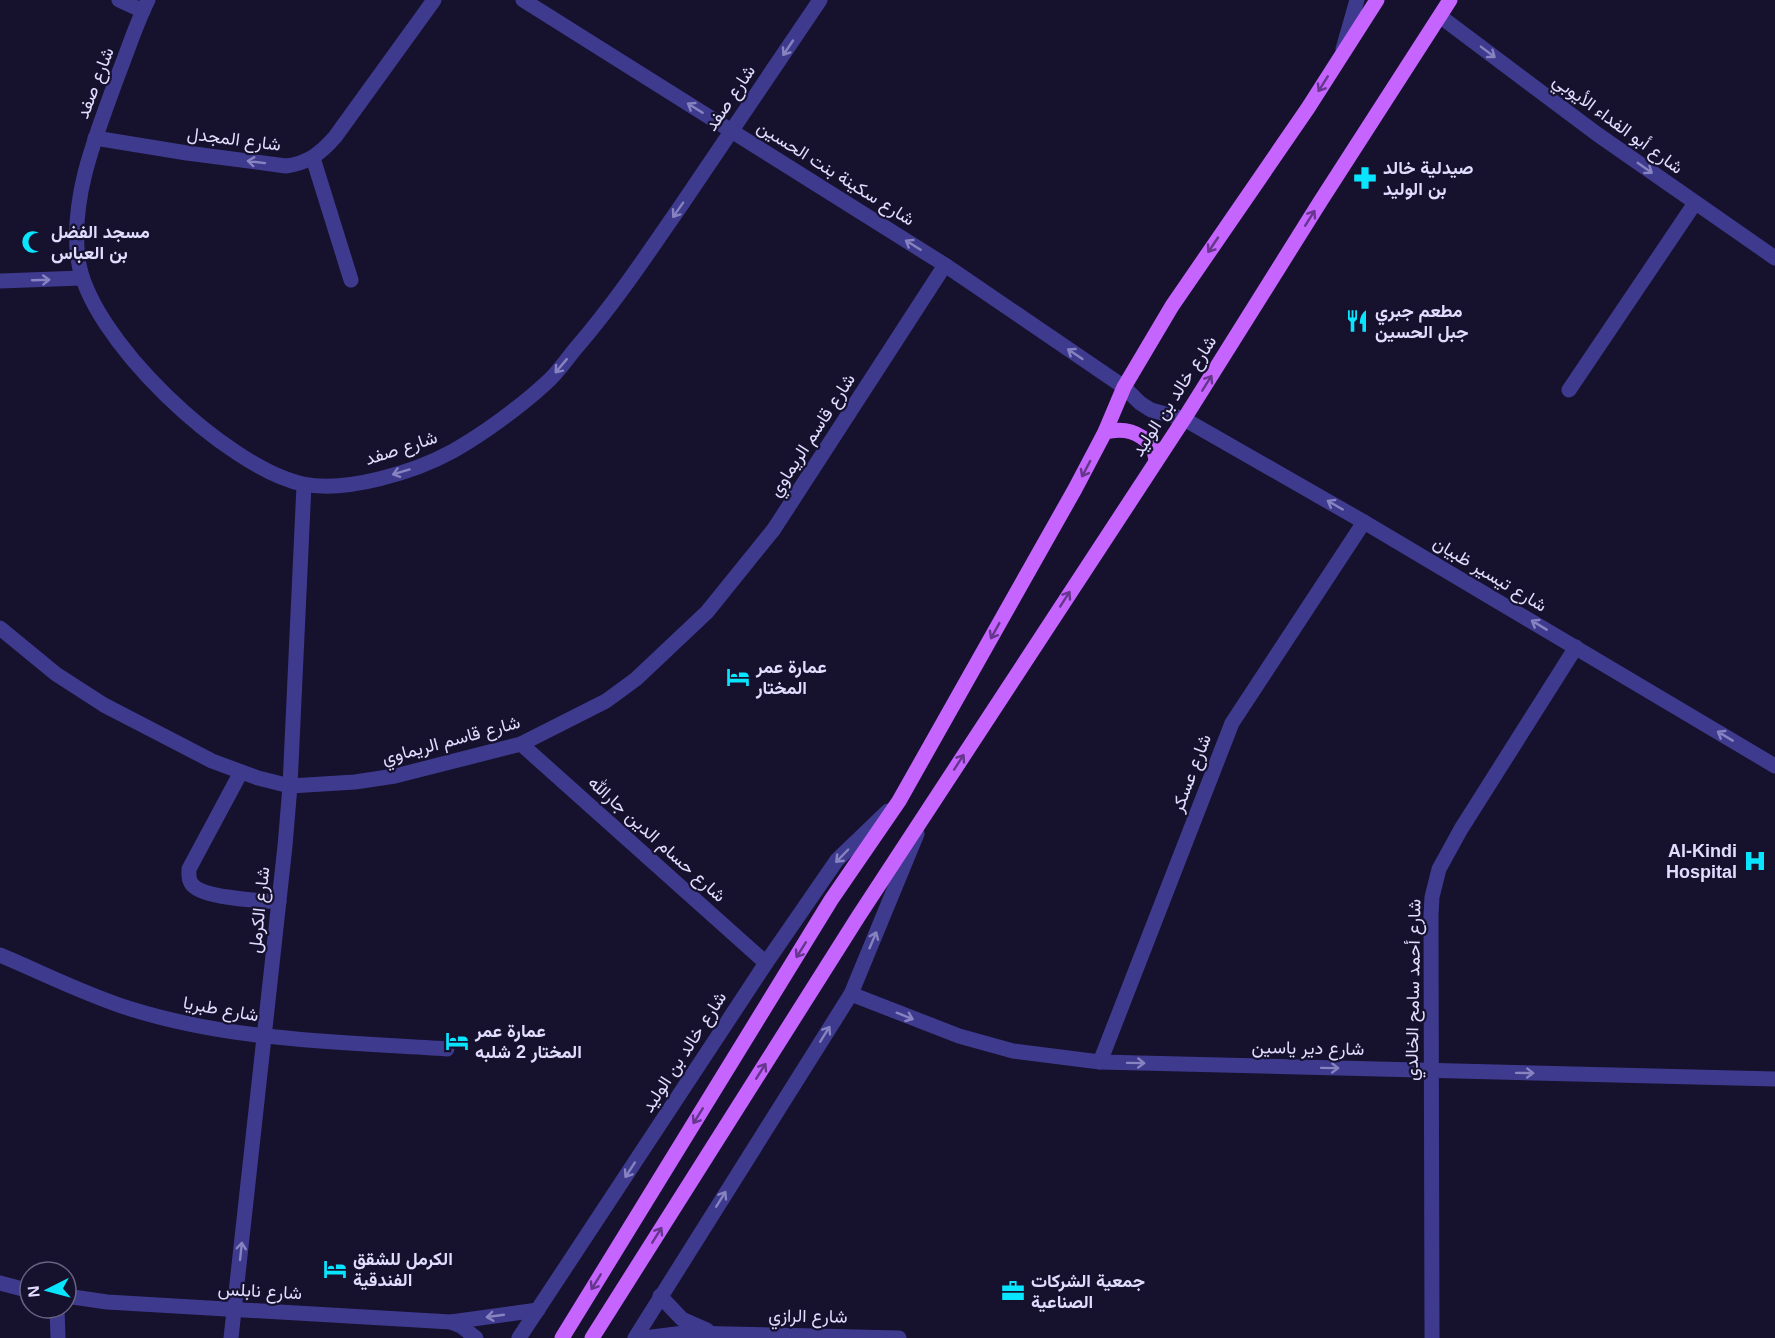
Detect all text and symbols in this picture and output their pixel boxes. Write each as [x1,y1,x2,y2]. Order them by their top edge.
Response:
one-way arrow [782,40,794,56]
street label: شارع صفد [72,45,120,122]
one-way arrow [1479,46,1495,58]
street label: شارع صفد [701,61,761,136]
street label: شارع أبو الفداء الأيوبي [1546,70,1687,182]
one-way arrow [1316,76,1329,93]
one-way arrow [687,101,704,113]
street label: شارع سكينة بنت الحسين [753,116,918,231]
street label: شارع المجدل [186,123,282,157]
one-way arrow [246,156,266,167]
place label: صيدلية خالد بن الوليد [1383,158,1473,200]
one-way arrow [1636,162,1652,174]
pharmacy icon: صيدلية خالد بن الوليد [1352,165,1378,191]
one-way arrow [672,201,684,217]
one-way arrow [1305,210,1317,227]
place label: مسجد الفضل بن العباس [51,222,150,264]
mosque icon: مسجد الفضل بن العباس [20,229,46,255]
one-way arrow [1207,237,1219,253]
one-way arrow [905,239,922,252]
one-way arrow [30,274,50,285]
place label: مطعم جبري جبل الحسين [1375,301,1469,343]
restaurant icon: مطعم جبري جبل الحسين [1344,308,1370,334]
street label: شارع خالد بن الوليد [1128,332,1222,461]
one-way arrow [1068,348,1084,360]
one-way arrow [555,358,568,374]
street label: شارع قاسم الريماوي [765,370,863,503]
one-way arrow [1201,375,1213,392]
street label: شارع صفد [362,427,440,471]
one-way arrow [1079,460,1091,478]
one-way arrow [392,467,411,478]
one-way arrow [1327,499,1344,511]
street label: شارع تيسير ظبيان [1429,532,1550,617]
one-way arrow [1060,591,1072,608]
one-way arrow [1531,619,1548,631]
one-way arrow [988,623,1000,640]
place label: عمارة عمر المختار [755,657,827,699]
hotel icon: عمارة عمر المختار [725,664,751,690]
street label: شارع قاسم الريماوي [380,712,524,773]
one-way arrow [1717,730,1734,742]
street label: شارع عسكر [1167,731,1217,816]
one-way arrow [953,754,965,771]
street label: شارع حسام الدين جارالله [583,771,730,907]
place label: Al-Kindi Hospital [1666,841,1737,882]
one-way arrow [835,848,849,863]
hospital icon: Al-Kindi Hospital [1742,848,1768,874]
street label: شارع الكرمل [245,866,275,955]
street label: شارع أحمد سامح الخالدي [1401,899,1430,1081]
one-way arrow [868,931,879,949]
one-way arrow [794,941,806,958]
street label: شارع خالد بن الوليد [638,988,732,1117]
street label: شارع طبريا [181,993,260,1027]
one-way arrow [895,1011,914,1022]
place label: عمارة عمر المختار 2 شلبه [474,1021,582,1063]
one-way arrow [820,1026,832,1043]
hotel icon: عمارة عمر المختار 2 شلبه [444,1028,470,1054]
street label: شارع دير ياسين [1251,1037,1364,1061]
one-way arrow [1125,1057,1145,1069]
one-way arrow [755,1062,768,1079]
one-way arrow [1320,1062,1340,1074]
one-way arrow [1515,1067,1535,1079]
one-way arrow [692,1107,704,1124]
one-way arrow [624,1161,636,1178]
one-way arrow [716,1191,728,1208]
one-way arrow [651,1227,663,1244]
one-way arrow [236,1242,247,1262]
place label: الكرمل للشقق الفندقية [353,1249,453,1291]
hotel icon: الكرمل للشقق الفندقية [322,1256,348,1282]
north arrow [18,1260,78,1320]
place label: جمعية الشركات الصناعية [1031,1271,1145,1313]
one-way arrow [590,1273,602,1290]
office icon: جمعية الشركات الصناعية [1000,1278,1026,1304]
street label: شارع نابلس [217,1279,303,1305]
text: N [25,1285,43,1298]
street label: شارع الرازي [768,1305,848,1332]
one-way arrow [485,1311,505,1322]

